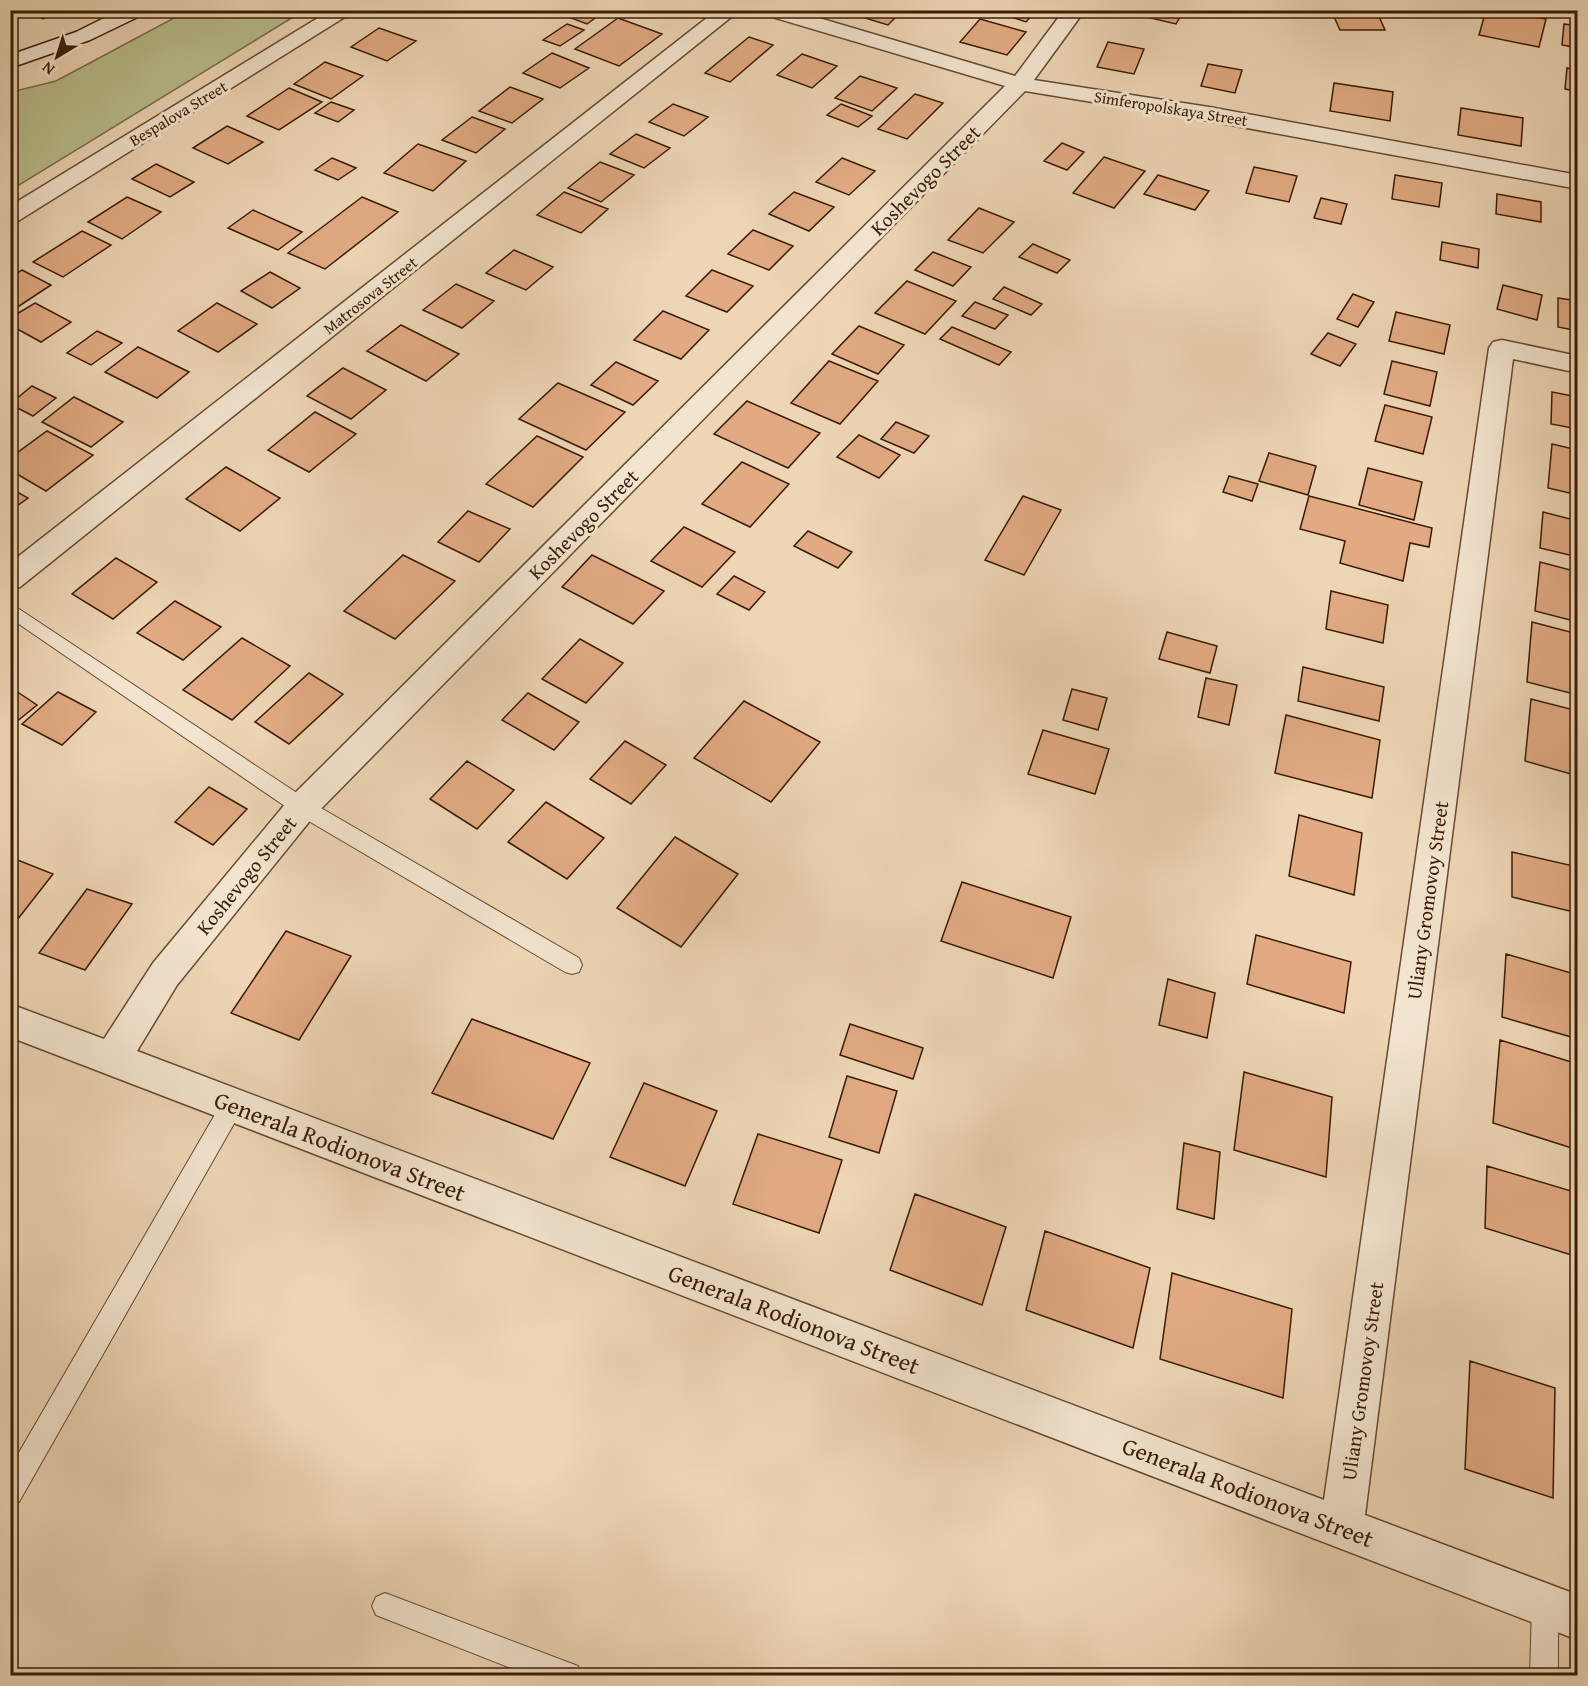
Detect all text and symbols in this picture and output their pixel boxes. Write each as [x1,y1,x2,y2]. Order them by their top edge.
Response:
north arrow [27,27,87,87]
text: N [36,56,59,82]
street label: Bespalova Street [124,74,232,152]
street label: Simferopolskaya Street [1092,84,1250,132]
street label: Koshevogo Street [863,118,987,242]
street label: Matrosova Street [318,250,423,340]
street label: Koshevogo Street [521,462,645,586]
street label: Uliany Gromovoy Street [1399,799,1455,1001]
street label: Koshevogo Street [189,809,303,941]
street label: Generala Rodionova Street [209,1082,471,1210]
street label: Generala Rodionova Street [663,1255,925,1383]
street label: Uliany Gromovoy Street [1334,1280,1390,1482]
street label: Generala Rodionova Street [1117,1428,1379,1556]

